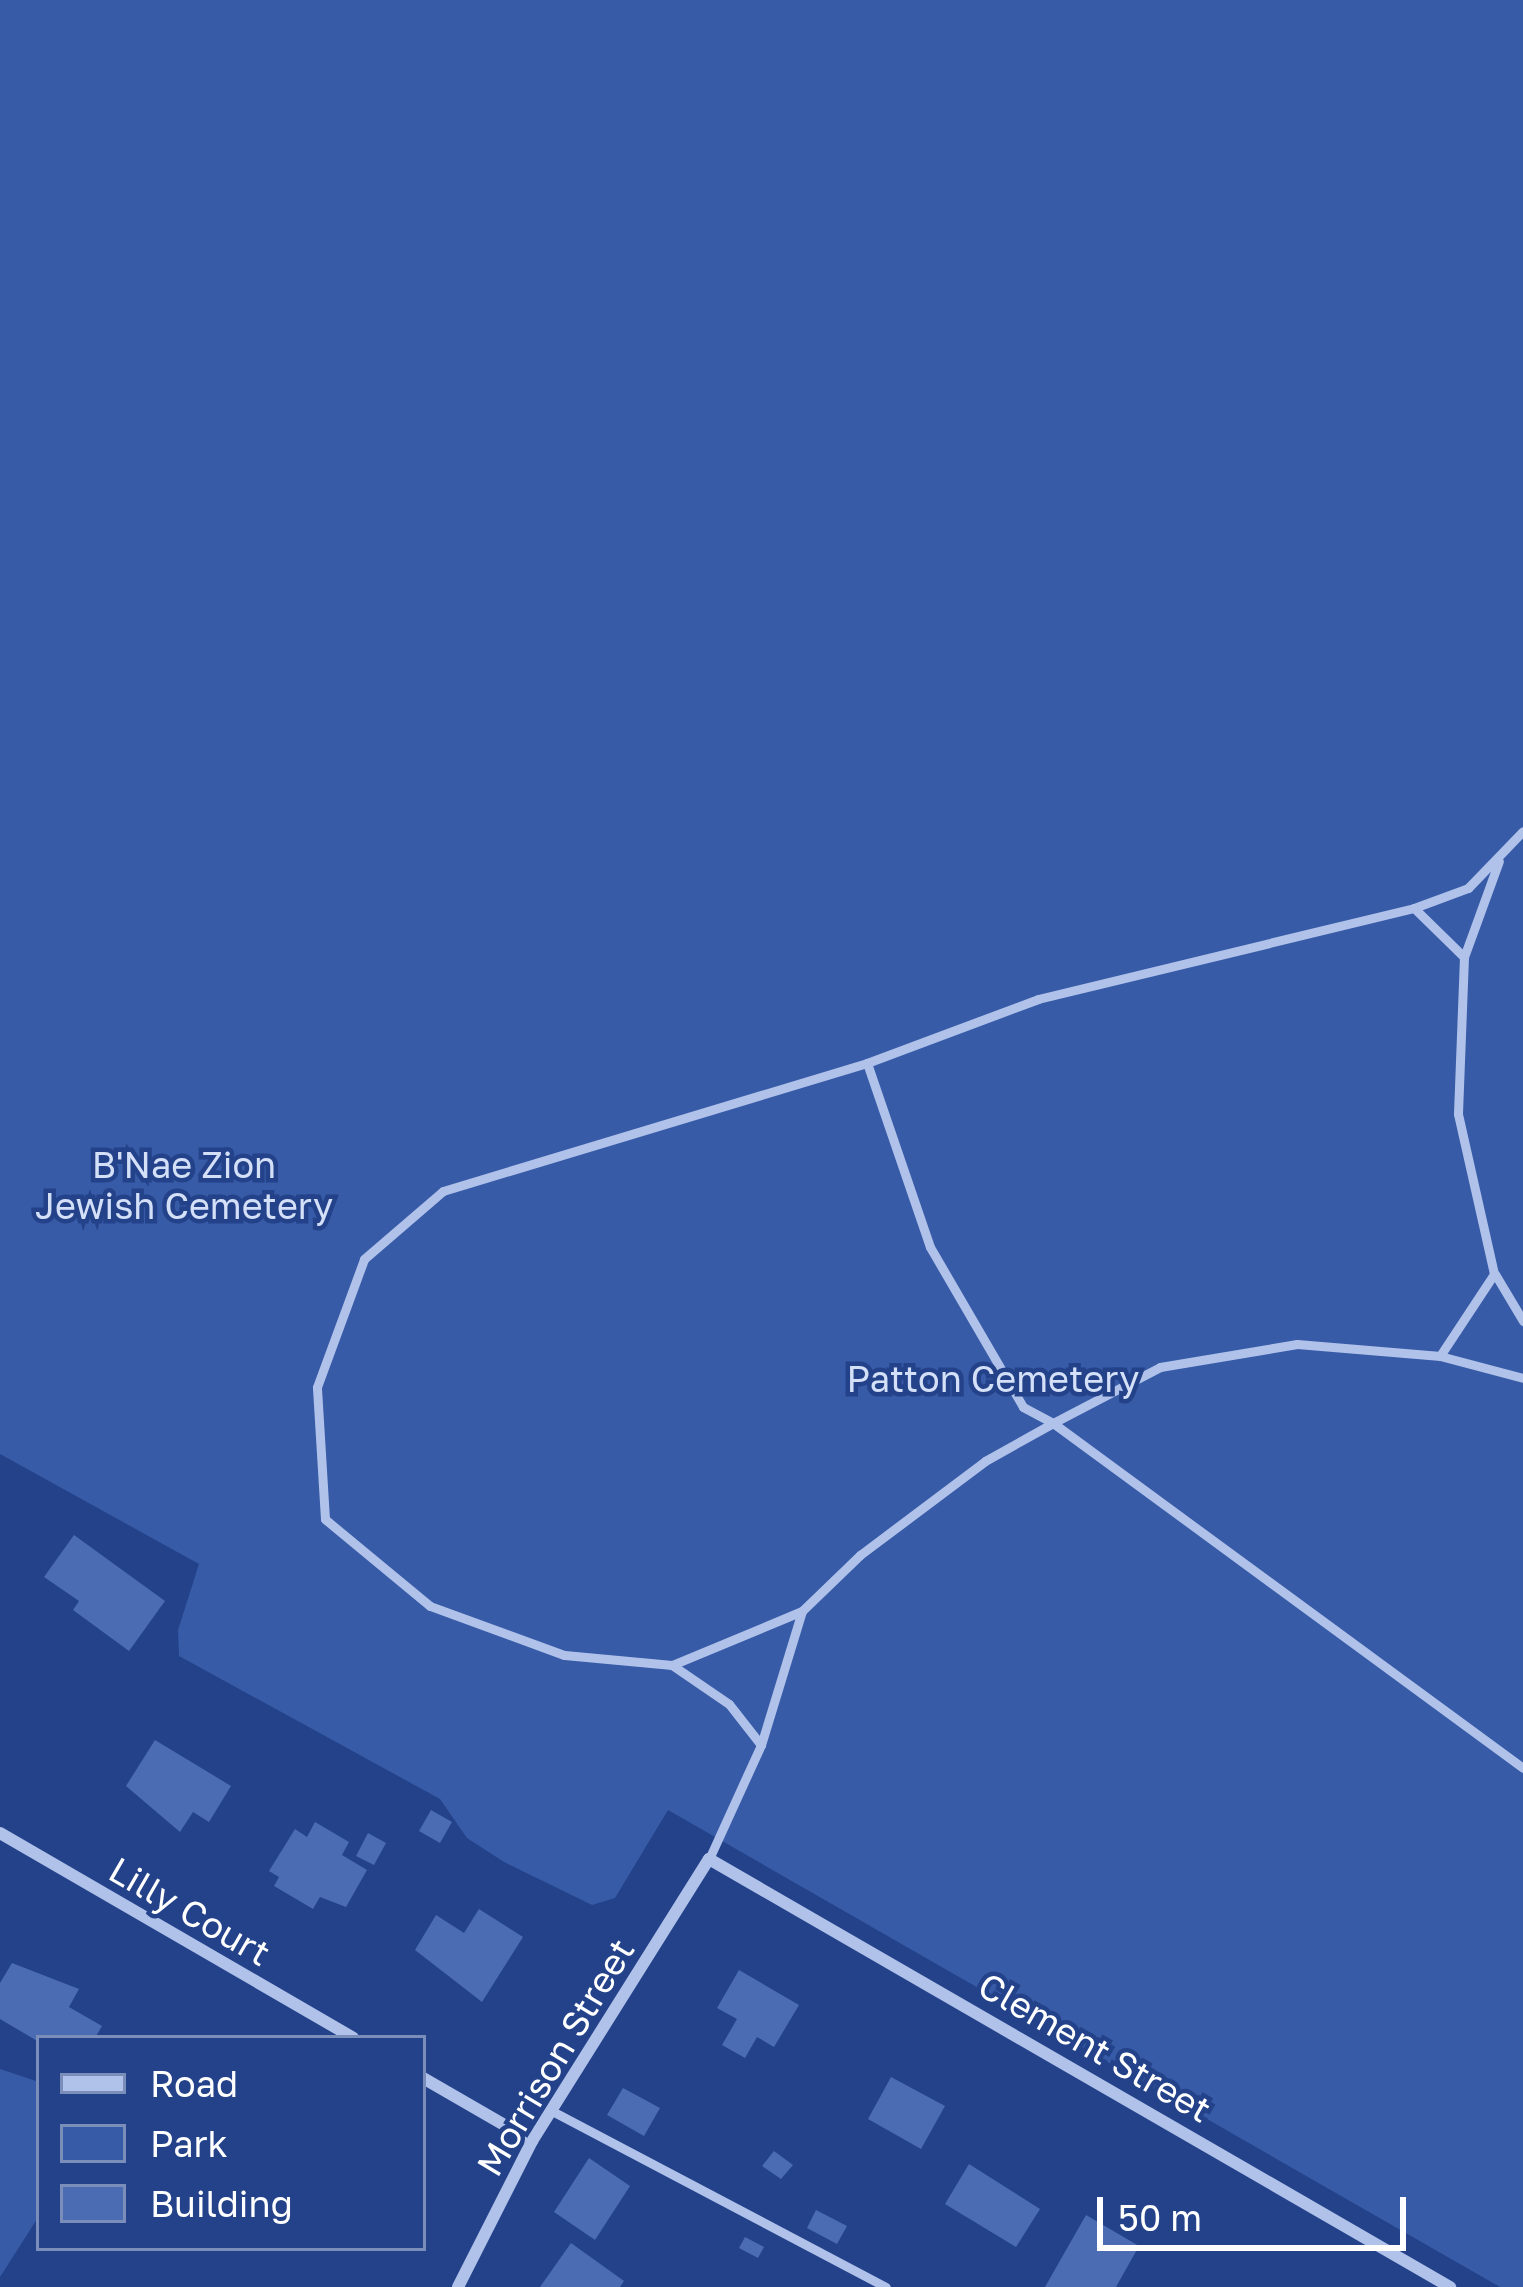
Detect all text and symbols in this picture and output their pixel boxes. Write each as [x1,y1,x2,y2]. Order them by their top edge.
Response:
park label: B'Nae Zion Jewish Cemetery [35,1142,333,1227]
park label: Patton Cemetery [846,1357,1140,1401]
street label: Lilly Court [102,1848,278,1974]
street label: Morrison Street [467,1931,643,2183]
street label: Clement Street [971,1963,1219,2131]
legend [36,2035,426,2251]
text: Road [150,2062,238,2105]
text: Park [150,2122,228,2165]
scale bar [1103,2173,1412,2247]
text: Building [150,2182,293,2225]
text: 50 m [1118,2196,1202,2239]

